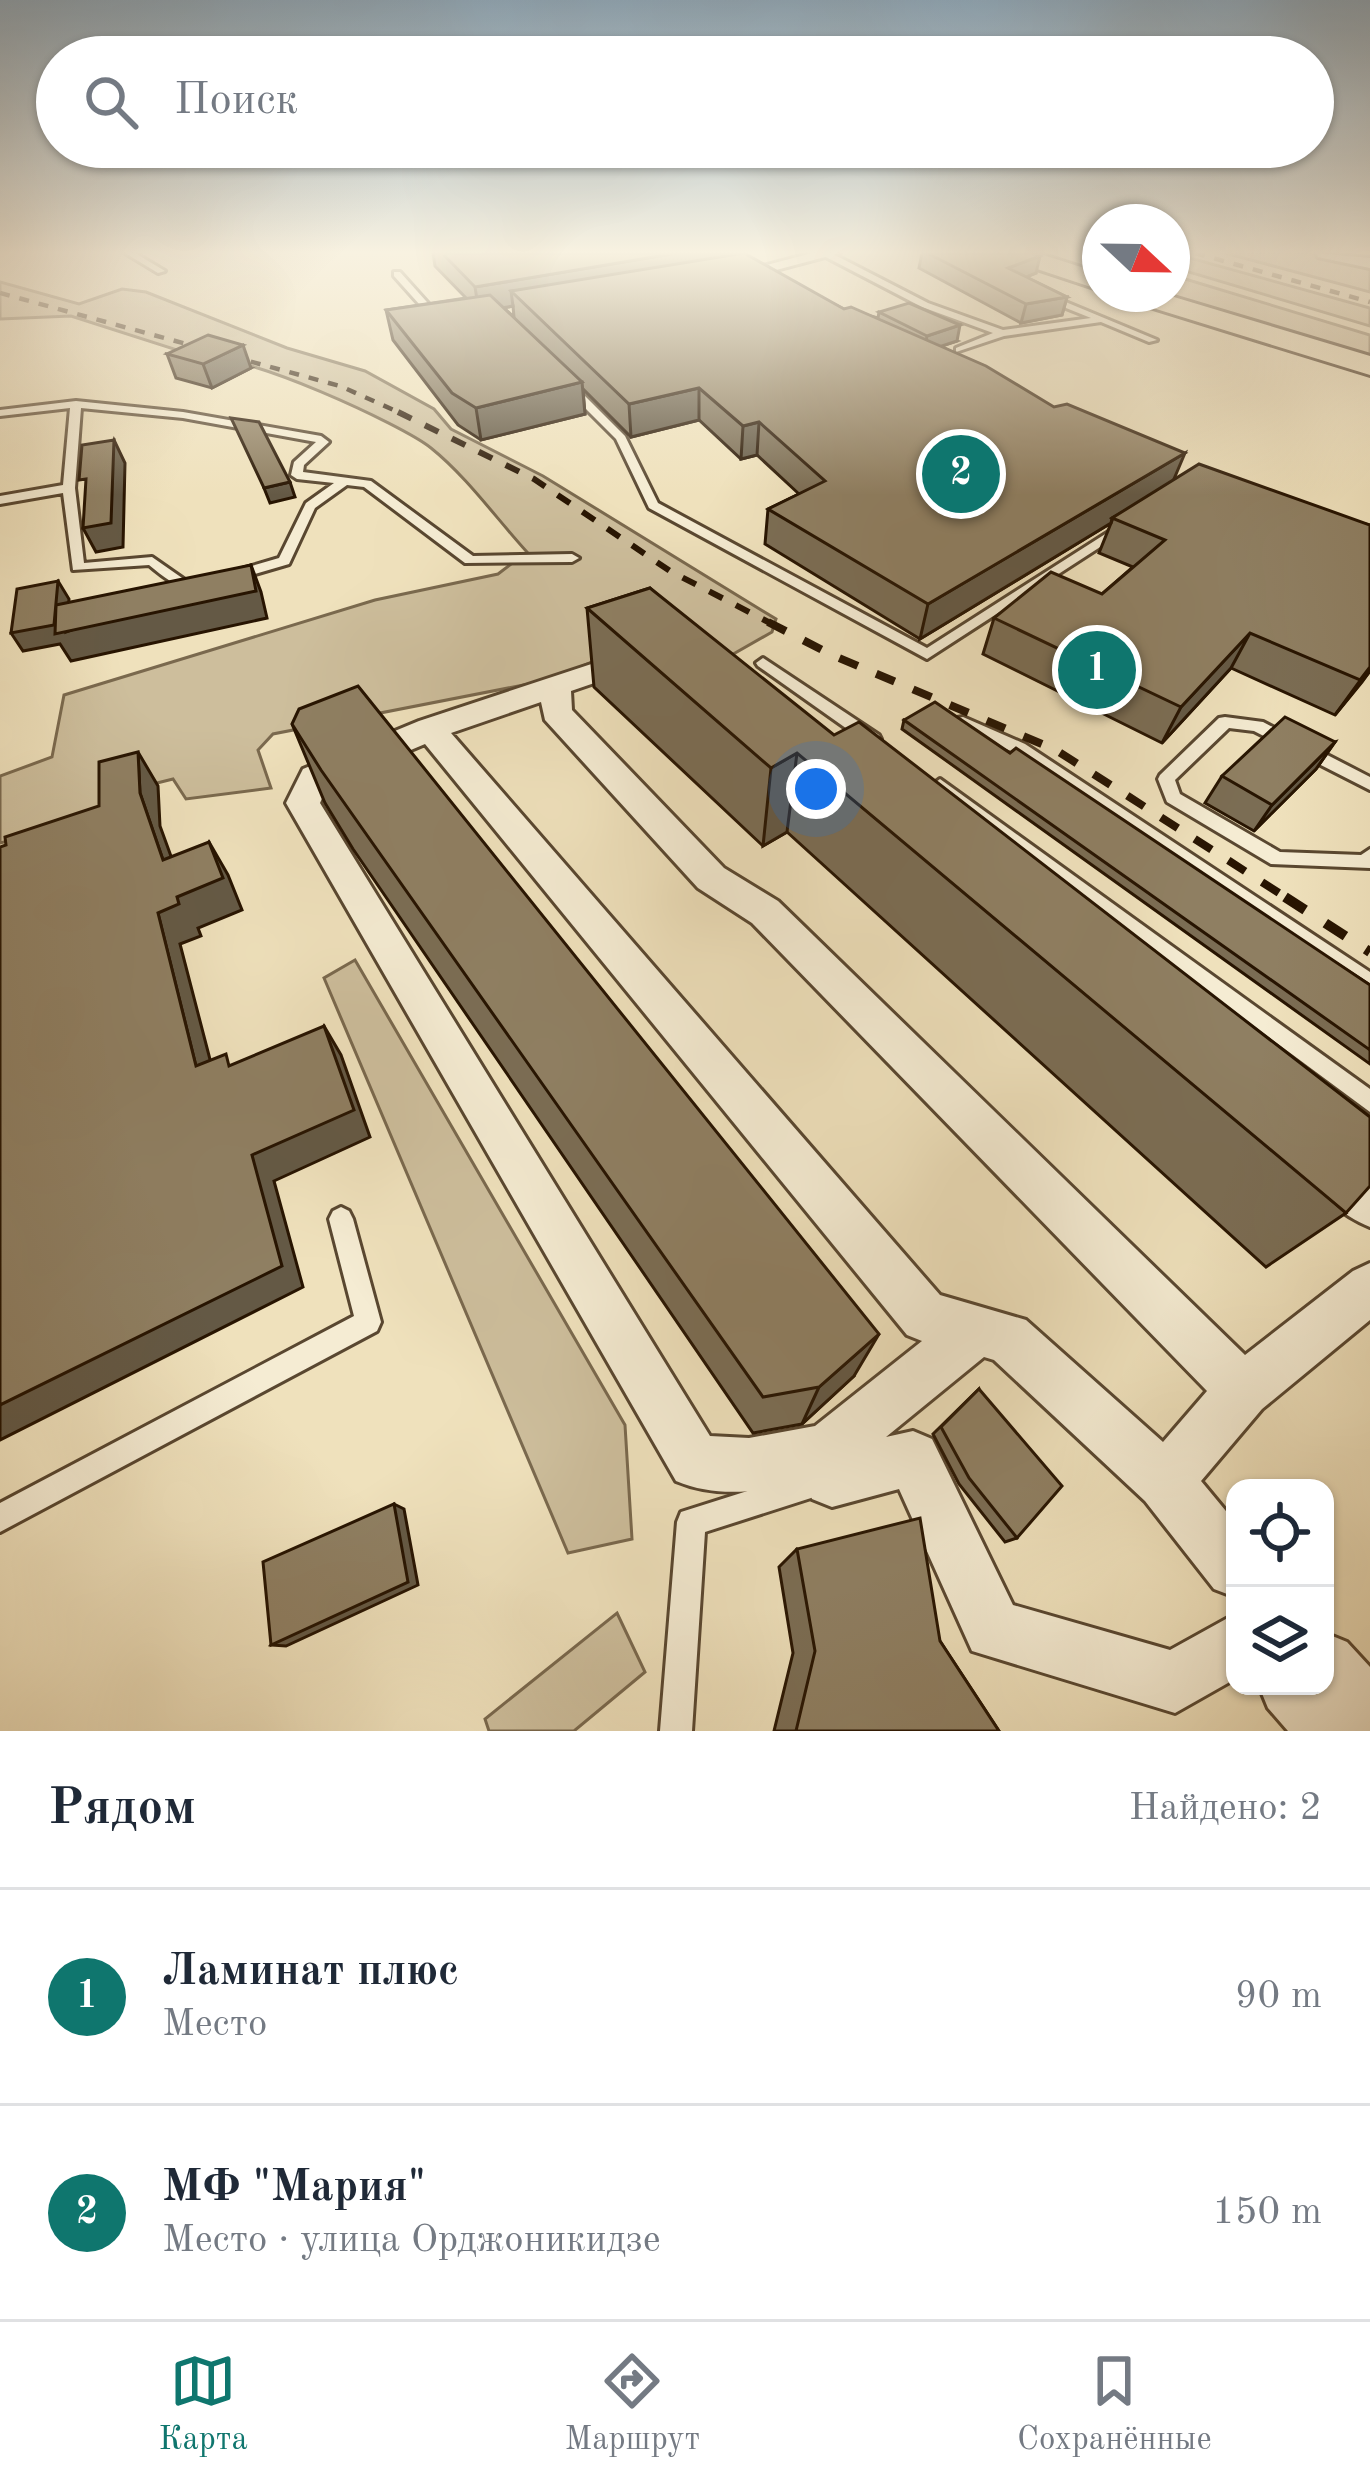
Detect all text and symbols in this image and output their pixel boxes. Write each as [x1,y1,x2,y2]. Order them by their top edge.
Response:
search box [36,36,1334,168]
icon: search [78,69,144,135]
text: Поиск [174,79,298,124]
north arrow [1082,204,1190,312]
pin: 2 [922,429,1000,519]
pin: 1 [1058,625,1136,715]
your location [786,759,846,819]
map controls [1226,1479,1334,1695]
button: locate [1226,1479,1334,1587]
button: layers [1226,1587,1334,1695]
text: Рядом [48,1784,196,1835]
text: Найдено: 2 [1129,1789,1322,1828]
text: Ламинат плюс [162,1950,459,1995]
text: 1 [76,1977,98,2016]
text: 90 m [1235,1977,1322,2016]
text: Место [162,2005,267,2044]
text: МФ "Мария" [162,2166,426,2211]
text: 2 [76,2193,98,2232]
text: 150 m [1212,2193,1322,2232]
text: Место · улица Орджоникидзе [162,2221,661,2260]
tab: Карта [158,2348,248,2461]
tab: Маршрут [565,2348,700,2461]
tab: Сохранённые [1017,2348,1212,2461]

